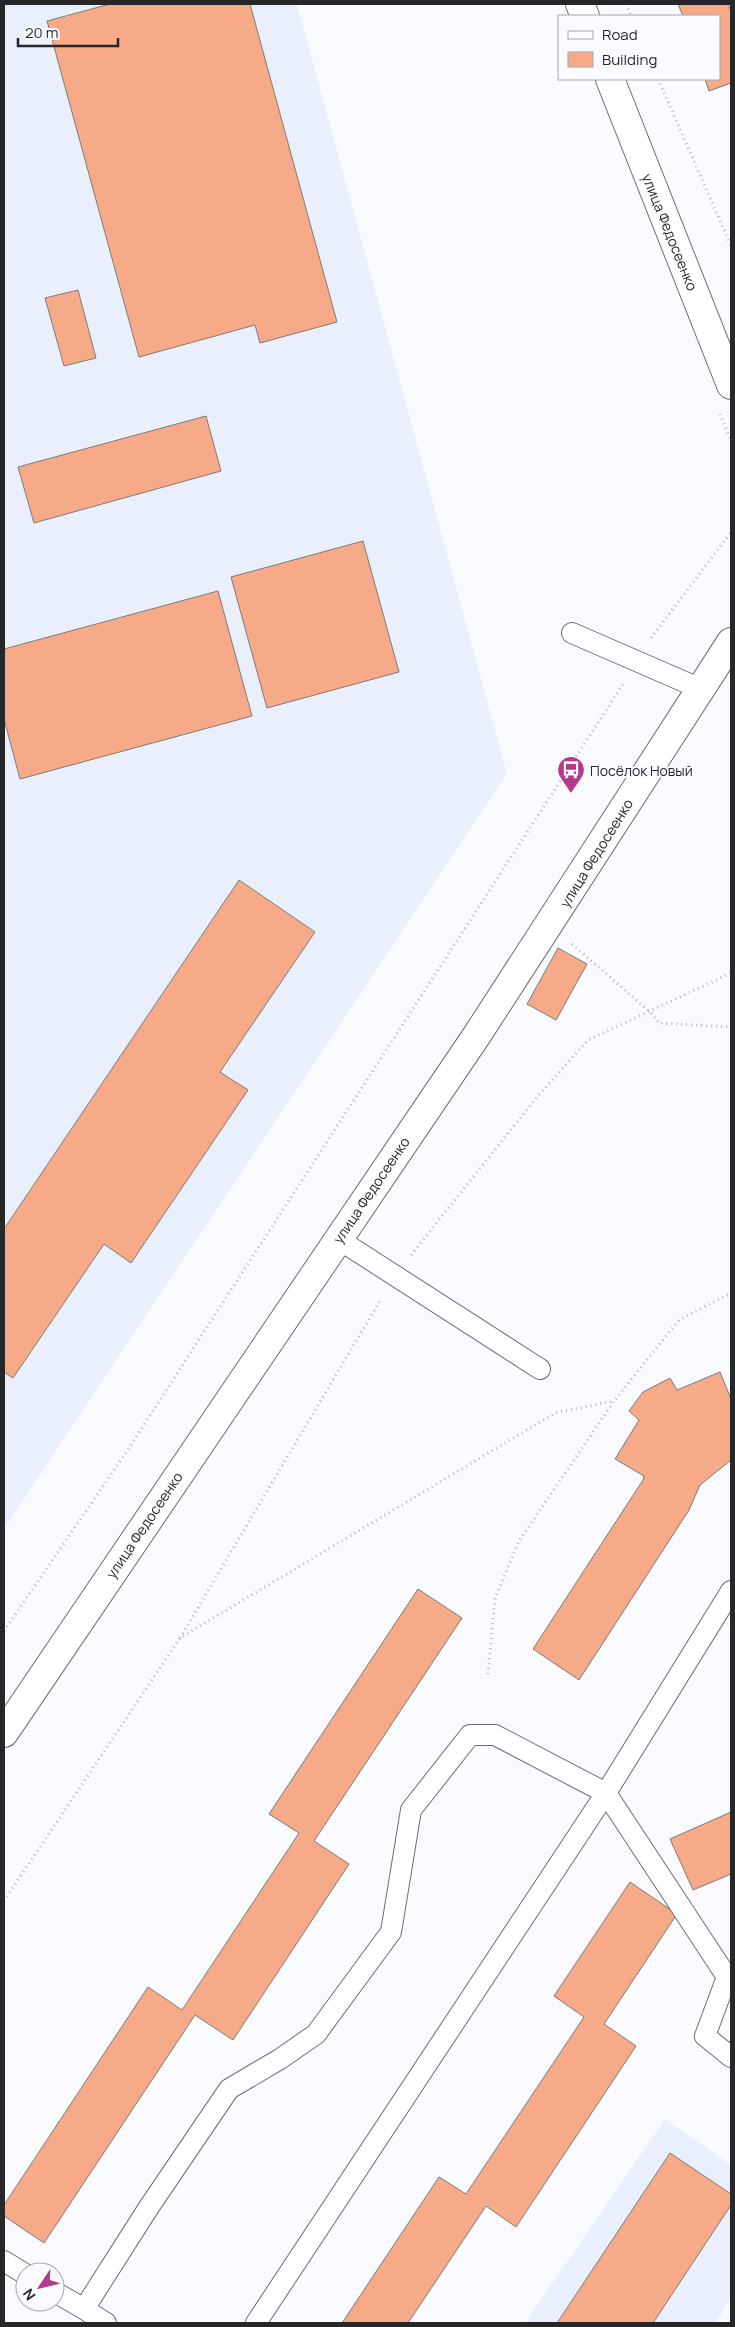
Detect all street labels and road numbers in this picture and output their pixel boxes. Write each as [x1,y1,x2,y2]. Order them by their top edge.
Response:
street label: улица Федосеенко [638,171,702,293]
street label: улица Федосеенко [555,795,637,911]
street label: улица Федосеенко [328,1133,414,1247]
street label: улица Федосеенко [101,1468,187,1582]

